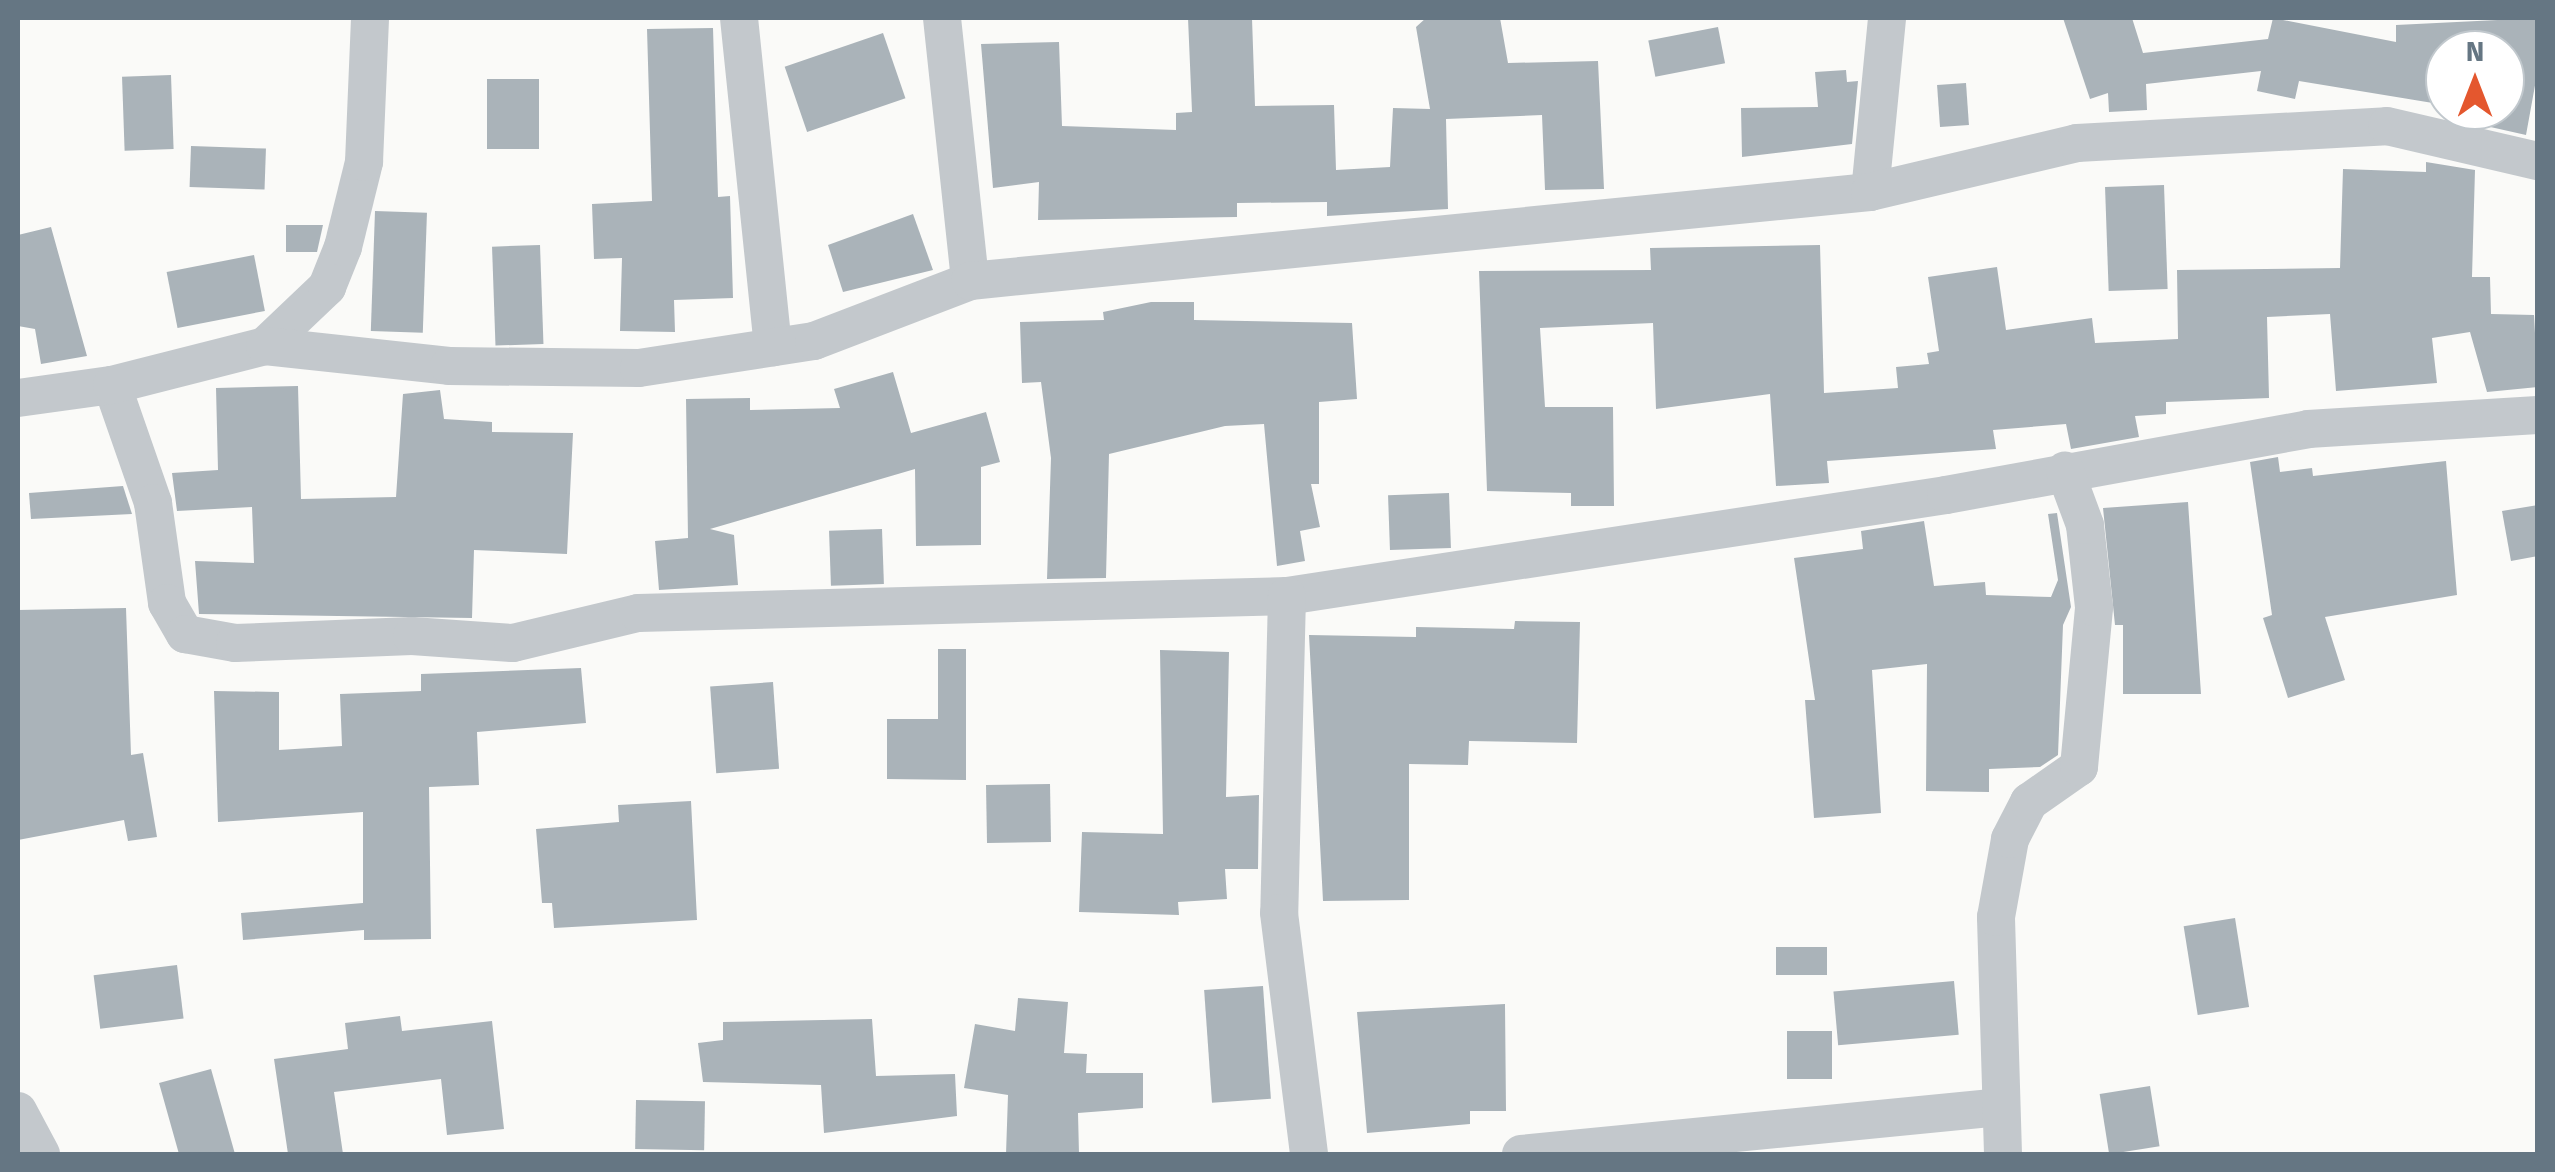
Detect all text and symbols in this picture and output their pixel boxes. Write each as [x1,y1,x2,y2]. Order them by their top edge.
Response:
north arrow [2425,30,2525,130]
text: N [2466,35,2484,68]

